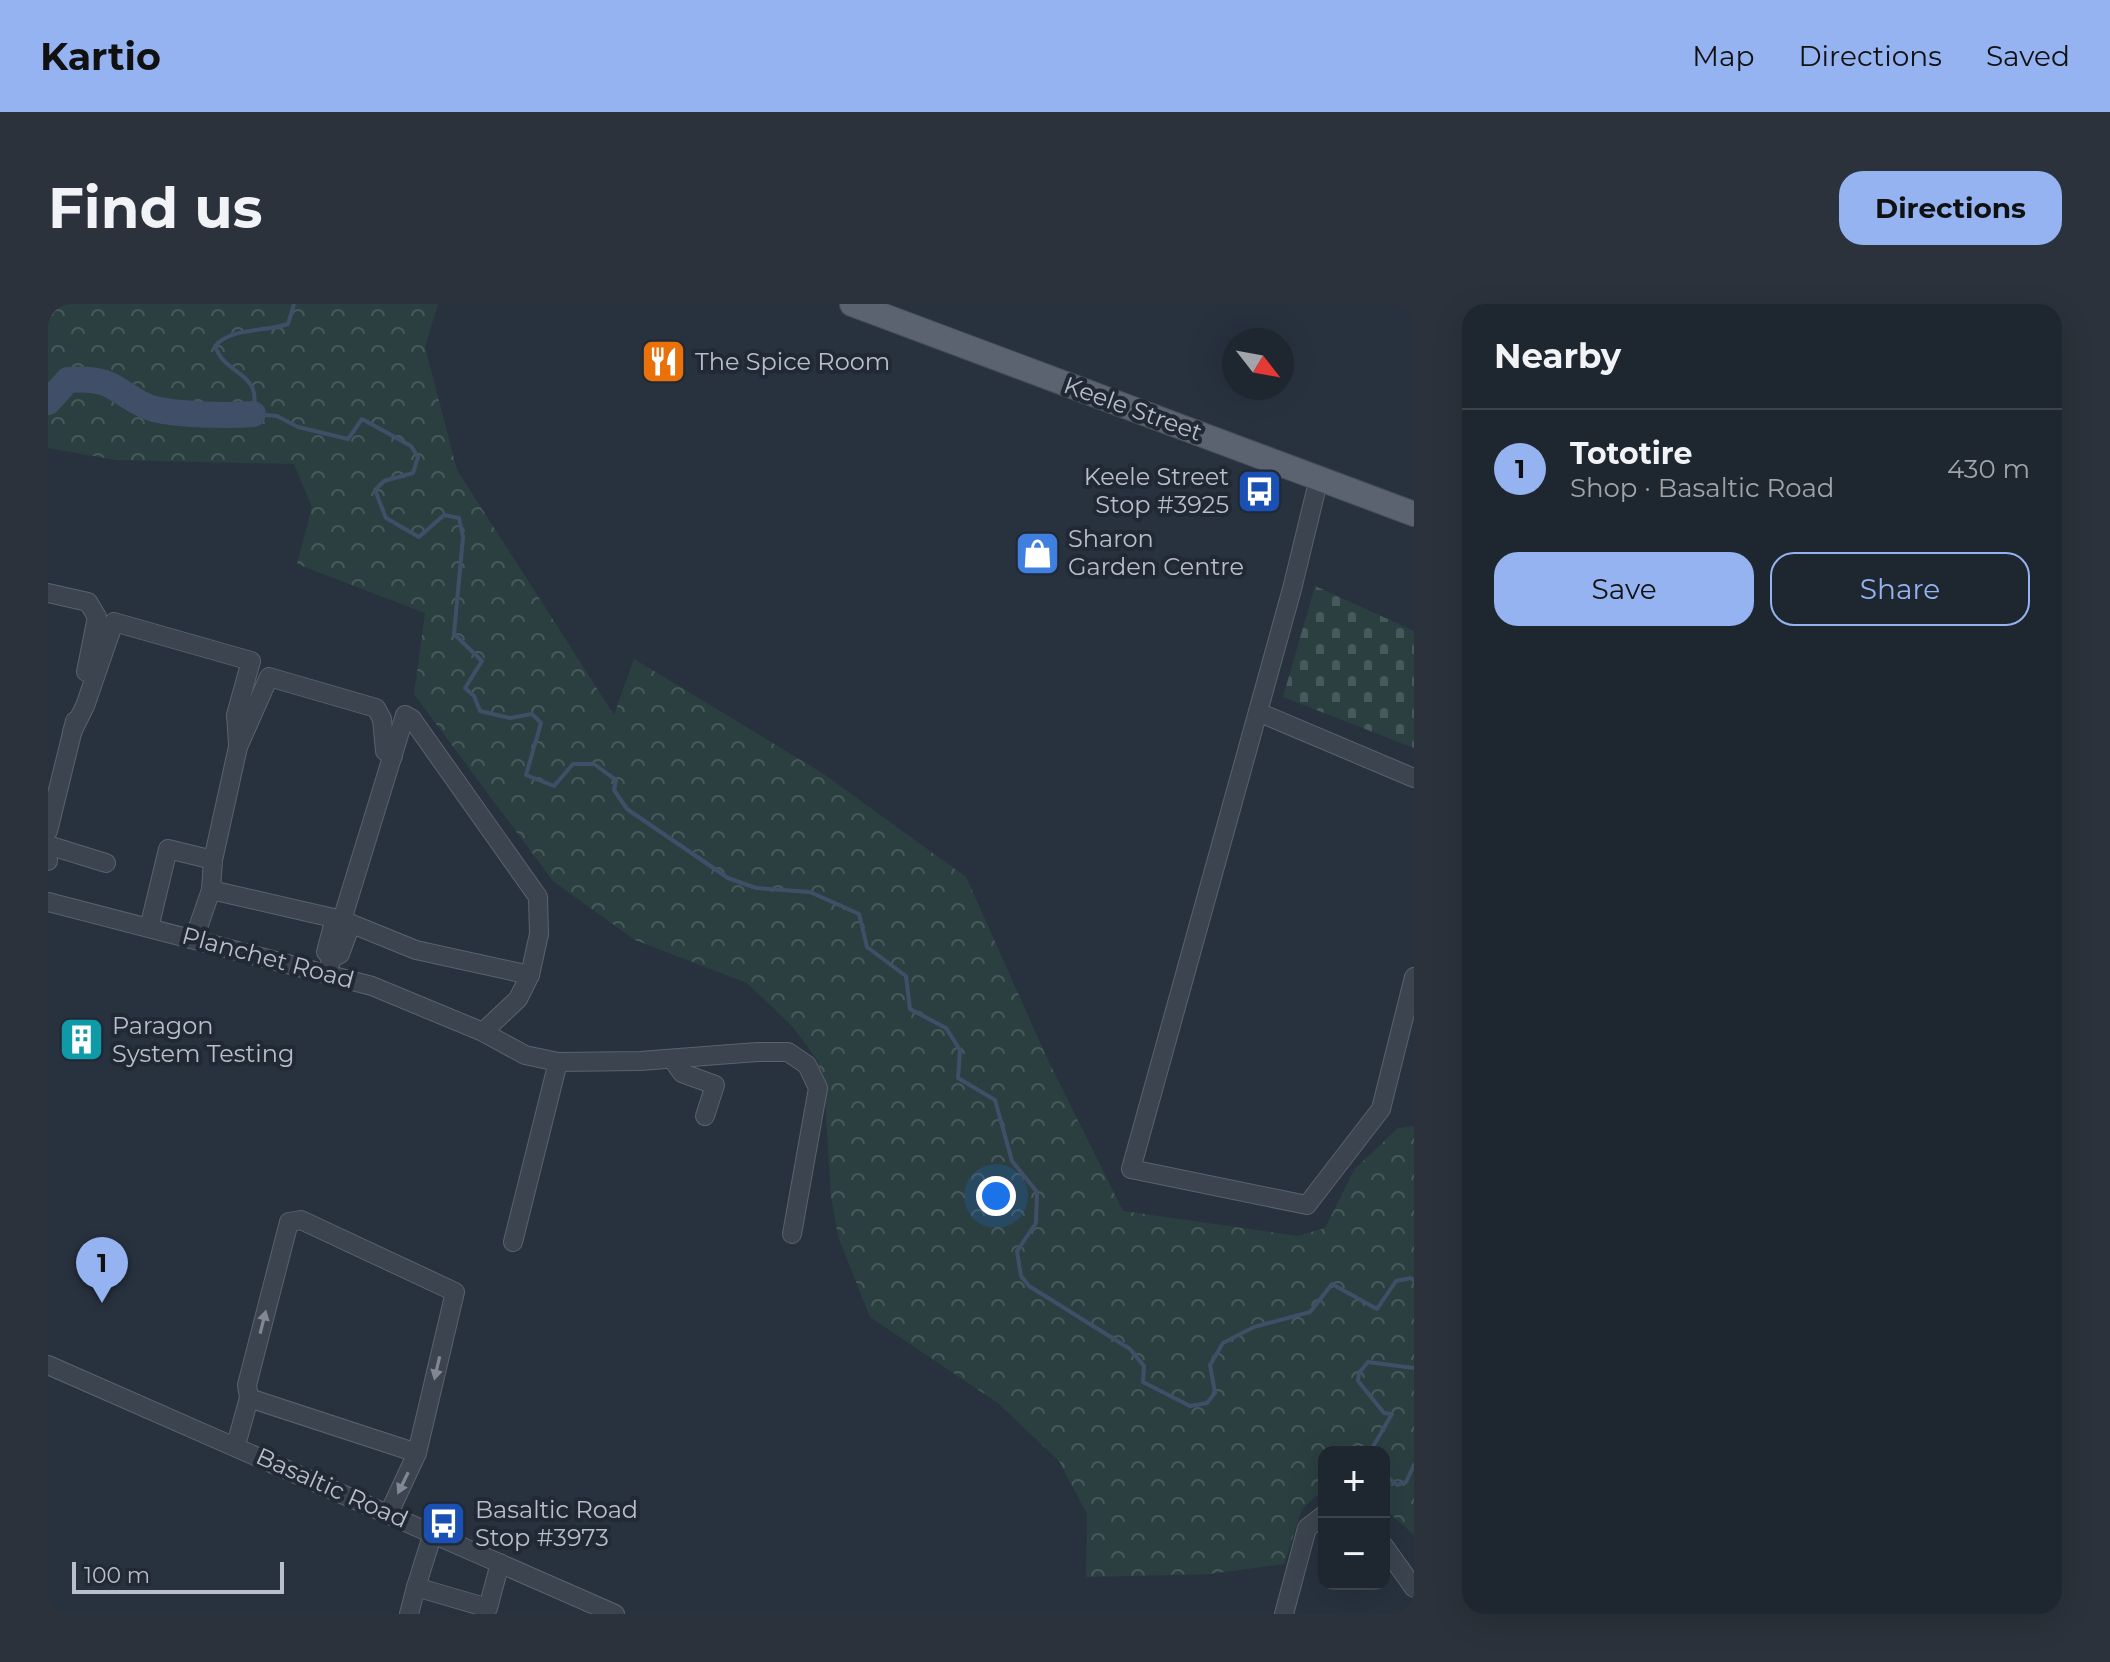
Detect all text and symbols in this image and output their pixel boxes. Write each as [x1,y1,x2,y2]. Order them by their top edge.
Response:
text: Kartio [40,33,161,80]
text: Map [1692,39,1754,73]
text: Directions [1798,39,1942,73]
text: Saved [1986,39,2070,73]
button: Directions [1839,171,2062,245]
text: Find us [48,174,262,242]
north arrow [1222,328,1294,400]
text: Nearby [1494,335,1621,377]
restaurant icon: The Spice Room [640,338,688,386]
place label: The Spice Room [695,347,890,376]
street label: Keele Street [1060,370,1207,447]
text: Tototire [1570,435,1692,472]
text: 1 [1515,453,1525,485]
text: 430 m [1947,453,2030,485]
place label: Keele Street Stop #3925 [1084,462,1229,519]
bus stop icon: Keele Street Stop #3925 [1236,467,1284,515]
text: Shop · Basaltic Road [1570,472,1834,504]
place label: Sharon Garden Centre [1068,524,1244,581]
shop icon: Sharon Garden Centre [1013,529,1061,577]
button: Save [1494,552,1754,626]
button: Share [1770,552,2030,626]
street label: Planchet Road [179,921,357,994]
place label: Paragon System Testing [112,1011,294,1068]
building icon: Paragon System Testing [57,1016,105,1064]
your location [976,1176,1016,1216]
pin: 1 [76,1237,128,1303]
one-way arrow [258,1310,270,1335]
one-way arrow [431,1356,443,1381]
street label: Basaltic Road [252,1441,413,1534]
map controls [1318,1446,1390,1590]
button: + [1318,1446,1390,1518]
one-way arrow [396,1471,409,1494]
place label: Basaltic Road Stop #3973 [475,1495,638,1552]
bus stop icon: Basaltic Road Stop #3973 [420,1500,468,1548]
button: − [1318,1518,1390,1590]
scale bar [72,1558,284,1594]
text: 100 m [84,1562,150,1589]

